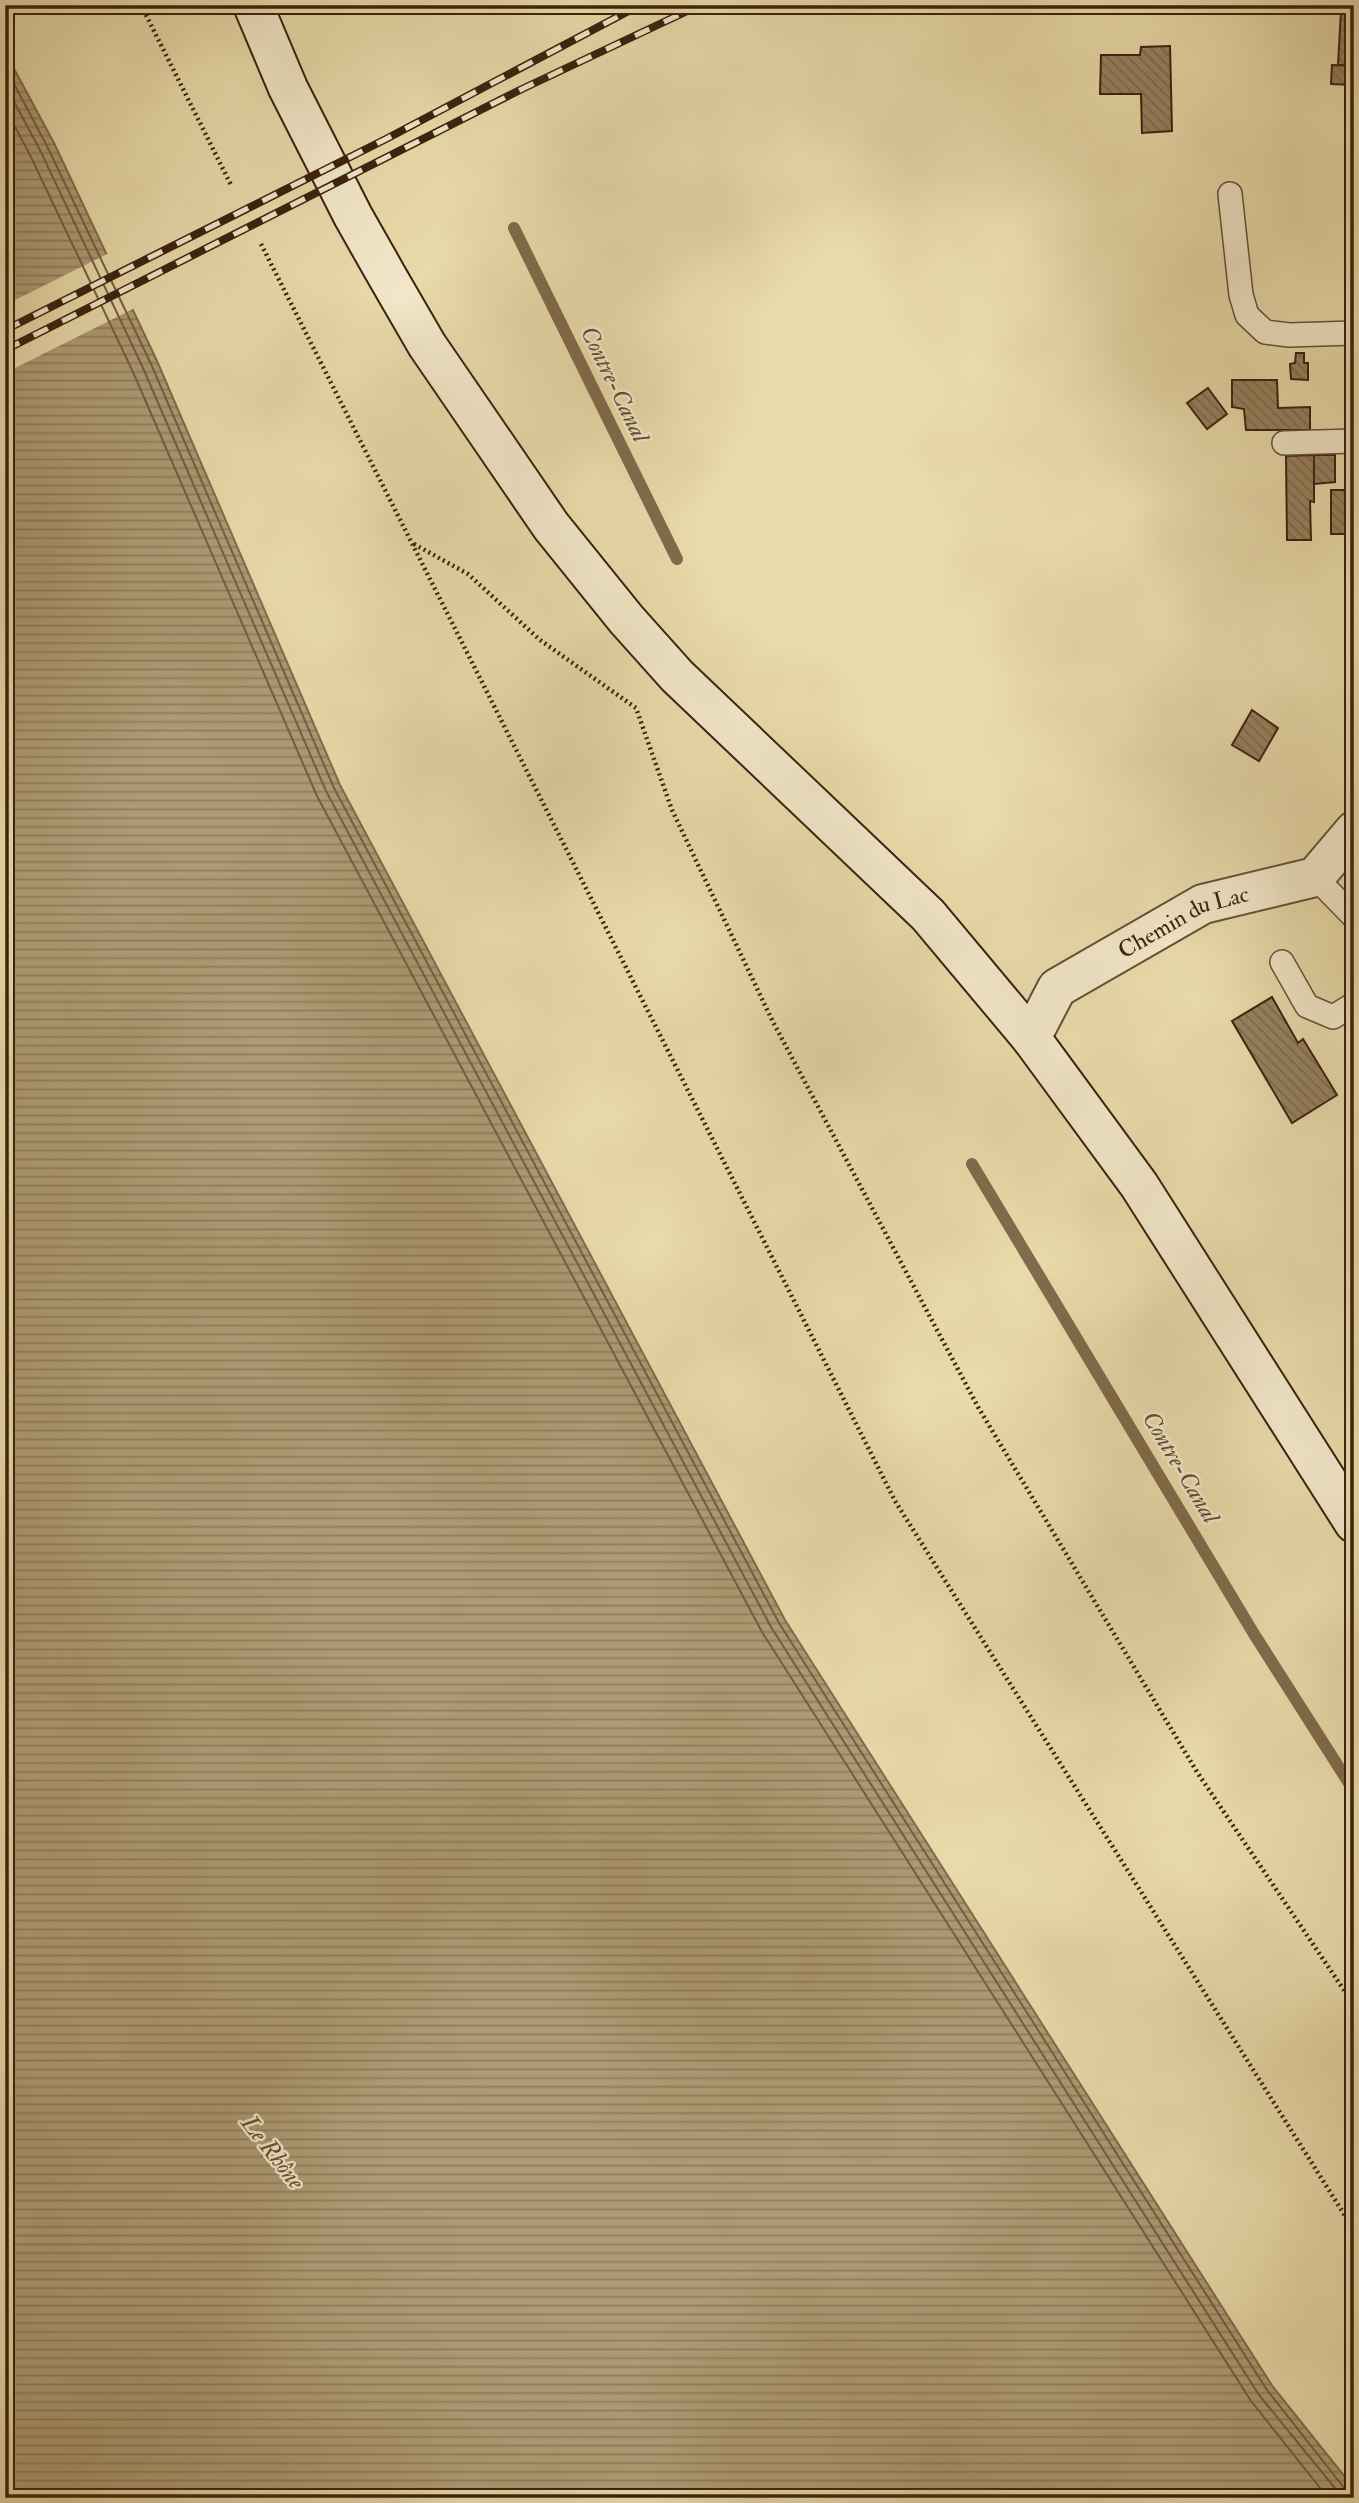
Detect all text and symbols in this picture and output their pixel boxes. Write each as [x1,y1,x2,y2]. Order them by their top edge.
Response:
water label: Contre-Canal [573,321,657,450]
street label: Chemin du Lac [1113,879,1252,965]
water label: Contre-Canal [1135,1405,1227,1531]
water label: Le Rhône [233,2108,312,2197]

